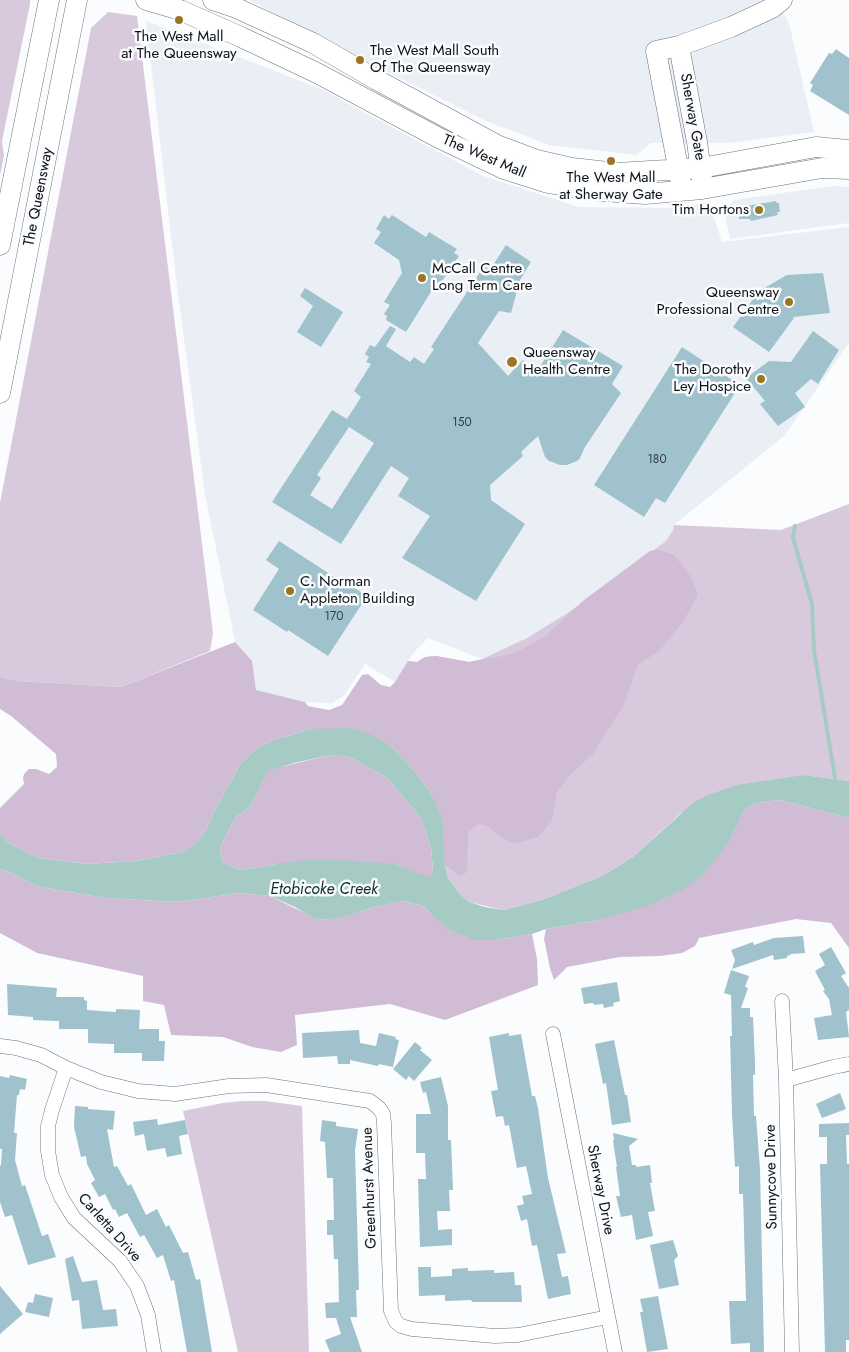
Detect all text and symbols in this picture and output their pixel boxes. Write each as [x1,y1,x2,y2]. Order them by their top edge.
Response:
marker: The West Mall at The Queensway [173,14,185,26]
place label: The West Mall at The Queensway [121,28,237,63]
place label: The West Mall South Of The Queensway [370,42,499,77]
marker: The West Mall South Of The Queensway [354,54,366,66]
street label: Sherway Gate [675,72,709,162]
street label: The West Mall [440,131,528,183]
street label: The Queensway [21,146,57,248]
marker: The West Mall at Sherway Gate [605,155,617,167]
place label: The West Mall at Sherway Gate [559,169,663,204]
place label: Tim Hortons [672,201,749,219]
marker: Tim Hortons [753,204,765,216]
place label: McCall Centre Long Term Care [432,260,533,295]
marker: McCall Centre Long Term Care [416,272,428,284]
place label: Queensway Professional Centre [657,284,779,319]
marker: Queensway Professional Centre [783,296,795,308]
place label: Queensway Health Centre [523,344,610,379]
marker: Queensway Health Centre [505,355,519,369]
place label: The Dorothy Ley Hospice [673,361,751,396]
marker: The Dorothy Ley Hospice [755,373,767,385]
house number: 150 [452,416,472,430]
house number: 180 [647,453,667,467]
place label: C. Norman Appleton Building [300,573,415,608]
marker: C. Norman Appleton Building [284,585,296,597]
house number: 170 [325,610,343,624]
water label: Etobicoke Creek [270,880,378,900]
street label: Sunnycove Drive [762,1124,782,1230]
street label: Greenhurst Avenue [359,1127,381,1249]
street label: Sherway Drive [582,1144,618,1236]
street label: Carletta Drive [74,1190,144,1266]

